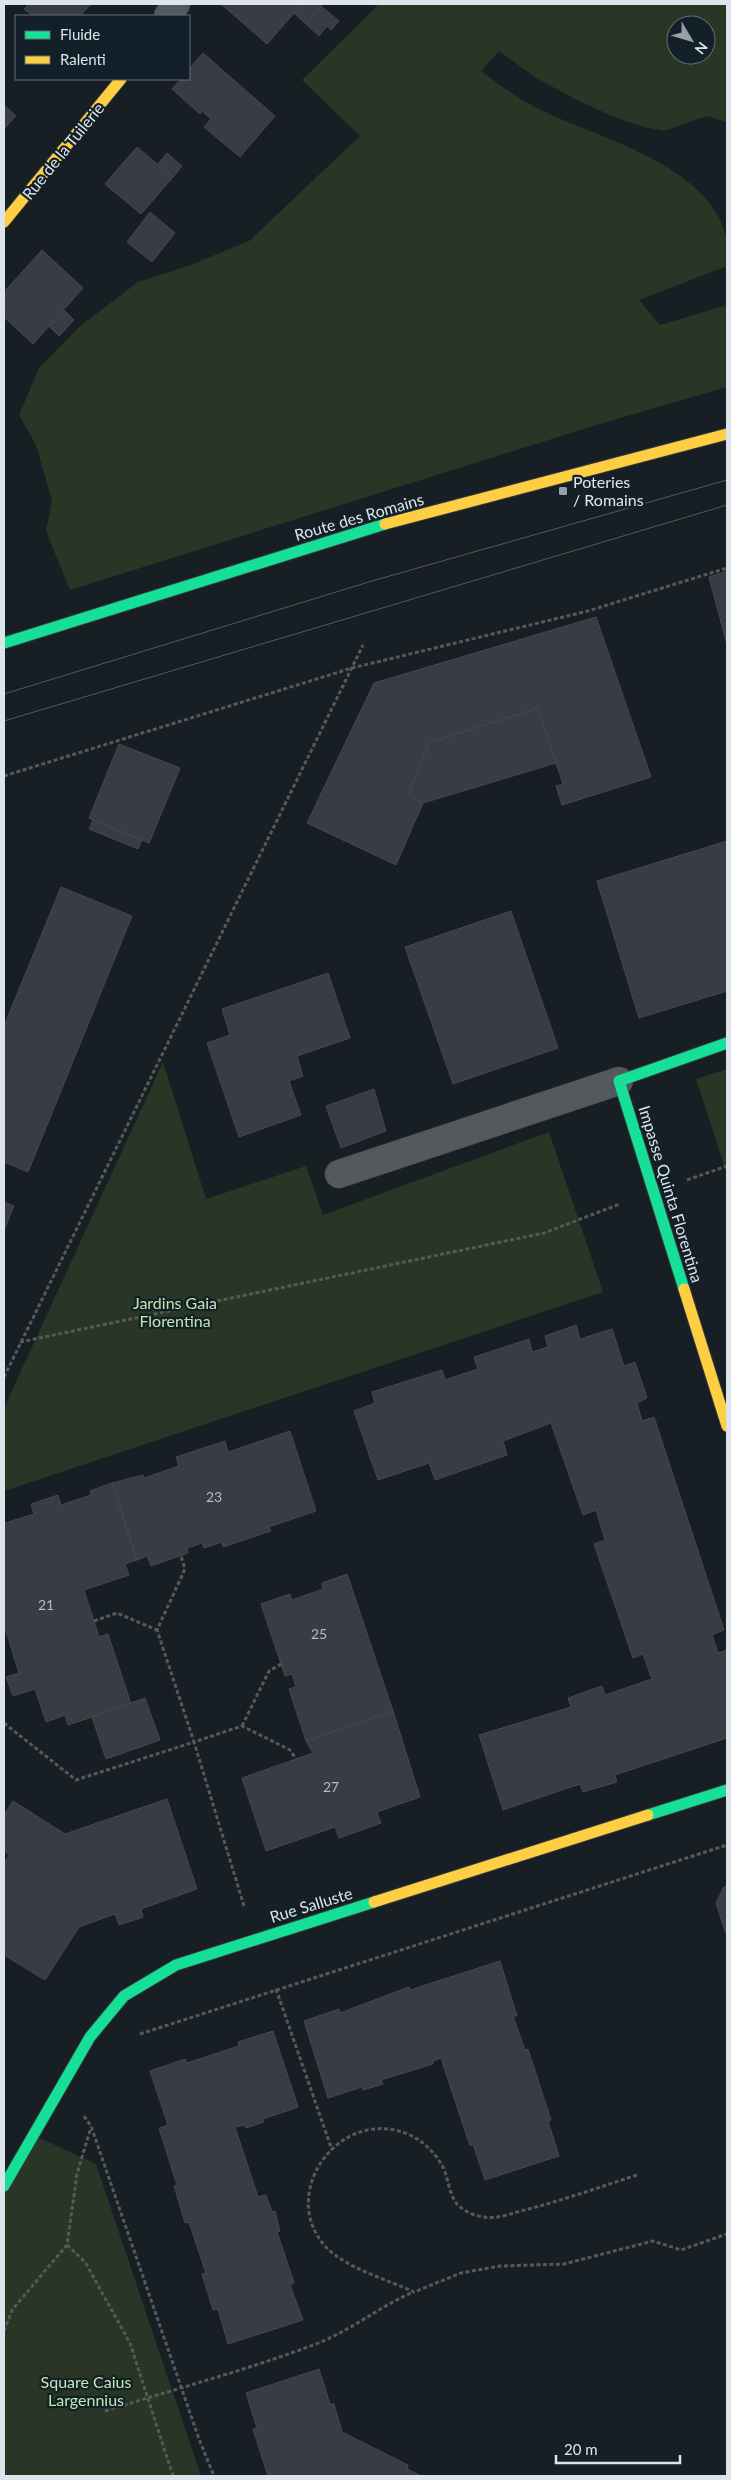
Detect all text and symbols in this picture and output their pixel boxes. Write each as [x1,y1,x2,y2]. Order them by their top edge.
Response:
legend [15,15,190,80]
north arrow [666,15,716,65]
text: Fluide [60,25,100,43]
text: N [692,39,712,58]
text: Ralenti [60,50,106,68]
street label: Rue de la Tuilerie [18,99,107,203]
place label: Poteries / Romains [573,472,644,509]
marker: Poteries / Romains [557,485,569,497]
street label: Route des Romains [292,489,426,544]
street label: Impasse Quinta Florentina [635,1103,707,1285]
park label: Jardins Gaia Florentina [133,1293,217,1330]
house number: 23 [206,1488,222,1505]
house number: 21 [38,1596,54,1613]
house number: 25 [311,1625,327,1642]
house number: 27 [323,1778,339,1795]
street label: Rue Salluste [267,1883,354,1926]
park label: Square Caius Largennius [41,2372,131,2409]
scale bar [556,2432,680,2464]
text: 20 m [564,2440,598,2458]

